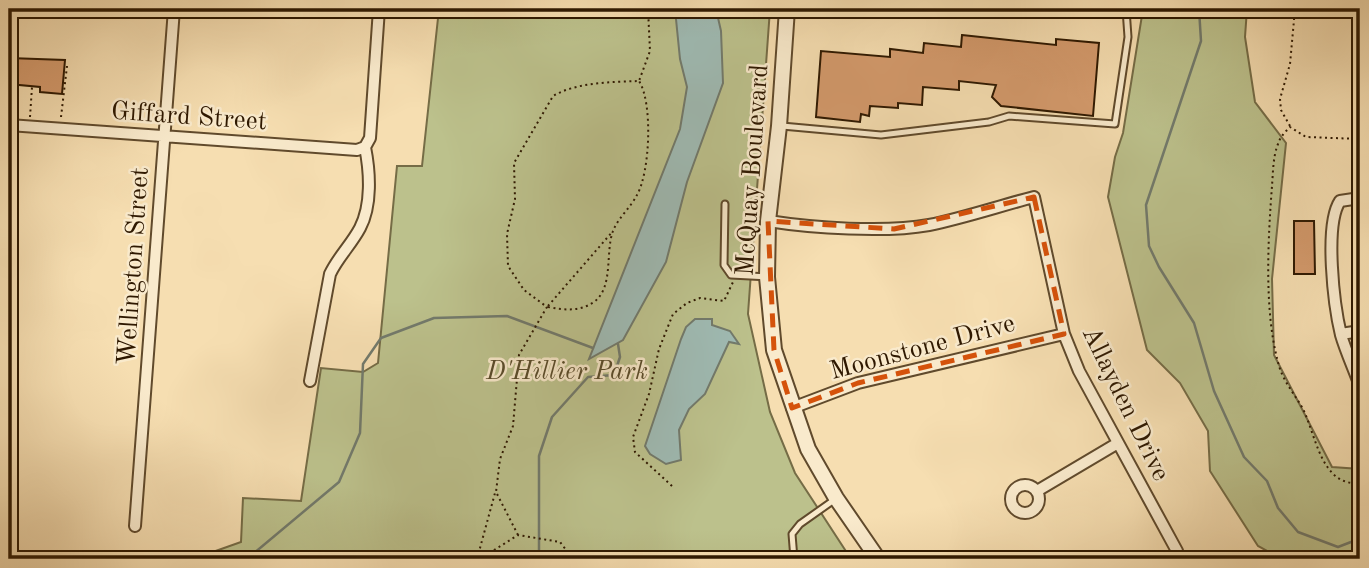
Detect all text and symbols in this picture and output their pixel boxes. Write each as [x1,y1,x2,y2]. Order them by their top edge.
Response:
street label: McQuay Boulevard [733,63,773,277]
street label: Giffard Street [110,99,268,135]
street label: Wellington Street [114,166,154,366]
street label: Moonstone Drive [827,311,1018,385]
street label: Allayden Drive [1077,323,1174,485]
park label: D'Hillier Park [485,359,648,385]

